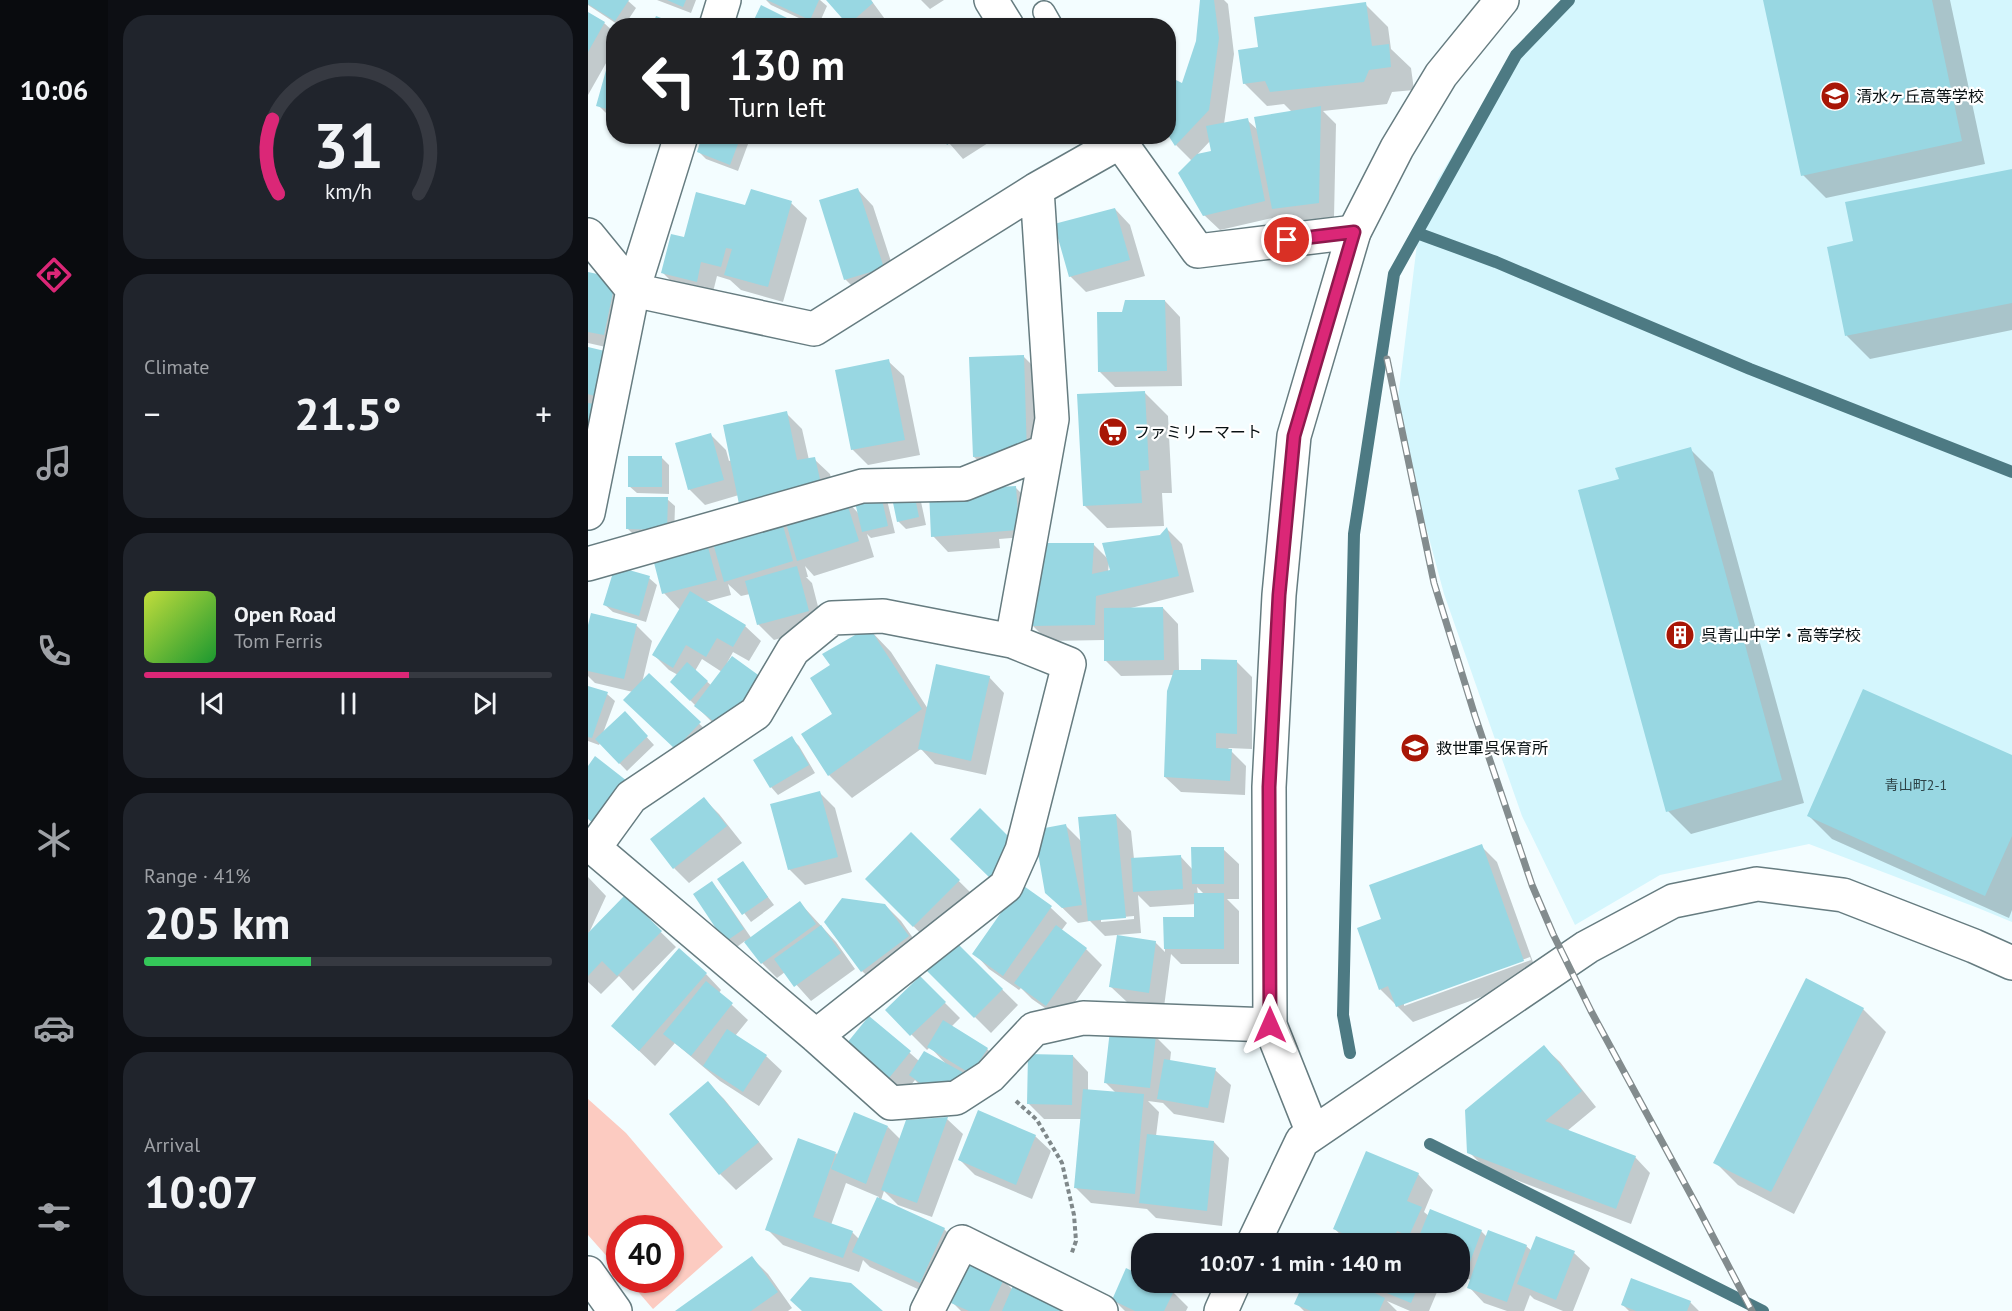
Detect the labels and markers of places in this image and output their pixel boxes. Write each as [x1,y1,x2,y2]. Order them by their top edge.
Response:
school or university icon: 清水ヶ丘高等学校 [1819,80,1851,112]
place label: 清水ヶ丘高等学校 [1856,86,1984,106]
pin [1261,214,1312,265]
supermarket icon: ファミリーマート [1097,416,1129,448]
place label: ファミリーマート [1134,422,1262,442]
building icon: 呉青山中学・高等学校 [1664,619,1696,651]
place label: 呉青山中学・高等学校 [1701,625,1861,645]
school or university icon: 救世軍呉保育所 [1399,732,1431,764]
place label: 救世軍呉保育所 [1436,738,1548,758]

